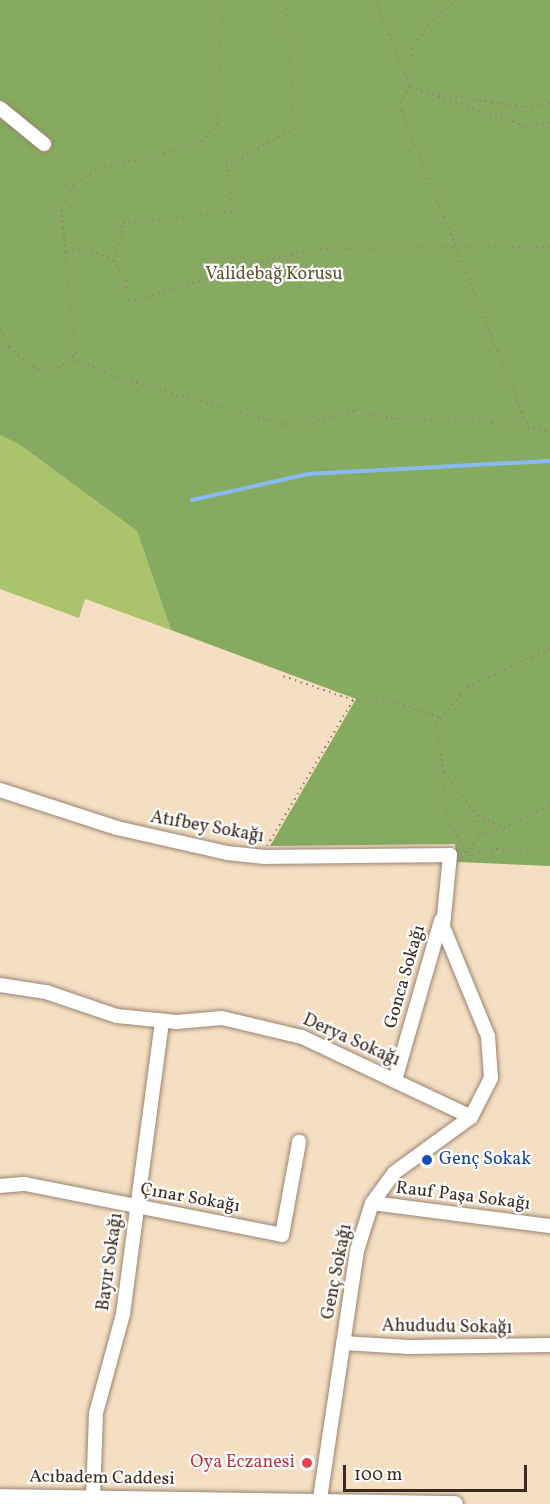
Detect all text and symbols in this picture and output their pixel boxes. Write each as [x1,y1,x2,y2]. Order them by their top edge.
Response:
park label: Validebağ Korusu [205,264,343,286]
street label: Atıfbey Sokağı [148,807,266,849]
street label: Gonca Sokağı [381,923,431,1031]
street label: Derya Sokağı [299,1010,403,1072]
place label: Genç Sokak [439,1149,531,1171]
marker: Genç Sokak [420,1153,434,1167]
street label: Rauf Paşa Sokağı [395,1178,531,1216]
street label: Çınar Sokağı [139,1180,241,1218]
street label: Bayır Sokağı [93,1212,129,1312]
street label: Genç Sokağı [318,1222,358,1322]
street label: Ahududu Sokağı [382,1316,512,1340]
place label: Oya Eczanesi [190,1452,295,1474]
scale bar [346,1453,530,1491]
marker: Oya Eczanesi [300,1456,314,1470]
text: 100 m [354,1463,403,1488]
street label: Acıbadem Caddesi [29,1467,175,1491]

